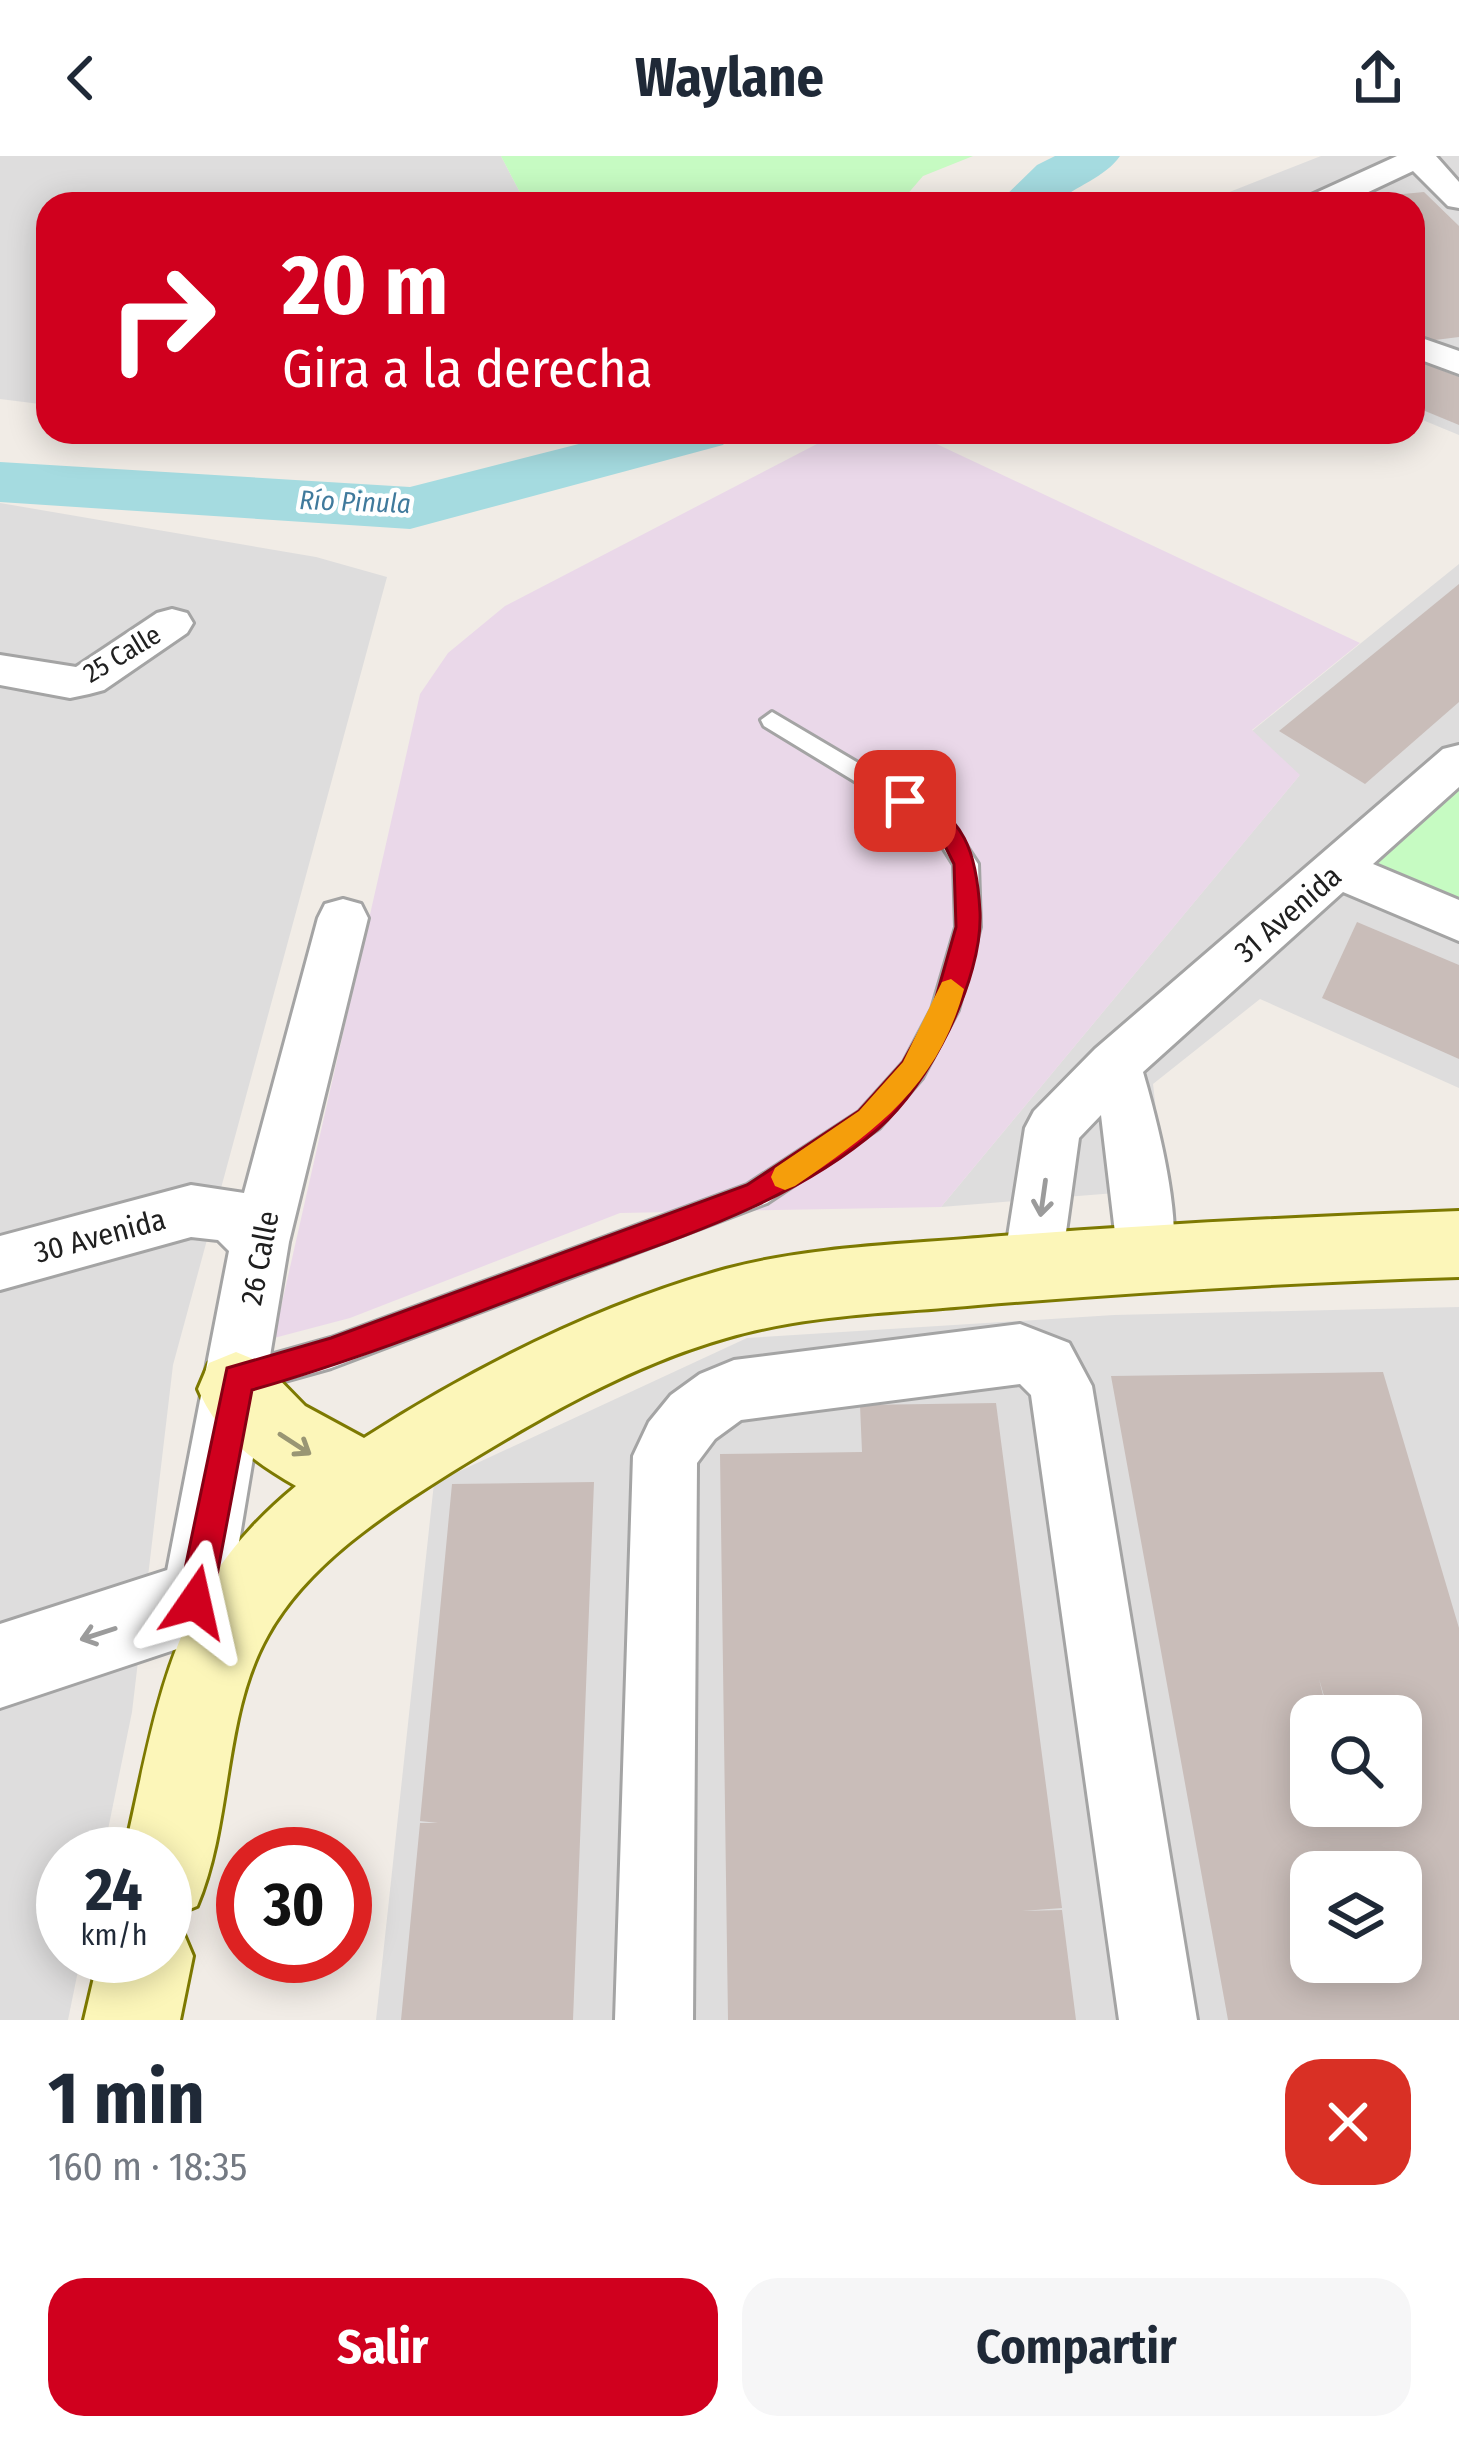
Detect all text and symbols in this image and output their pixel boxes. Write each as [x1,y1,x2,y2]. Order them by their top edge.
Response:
icon: back [48,45,114,111]
icon: share [1345,45,1411,111]
text: Waylane [635,46,824,110]
text: 20 m [282,235,448,336]
icon: right [84,240,240,396]
text: Gira a la derecha [282,337,653,401]
water label: Río Pinula [299,484,411,520]
street label: 25 Calle [78,619,166,689]
pin [854,750,956,852]
icon: arrive [872,768,938,834]
street label: 31 Avenida [1227,858,1349,970]
one-way arrow [1030,1178,1053,1217]
street label: 30 Avenida [31,1201,169,1271]
street label: 26 Calle [233,1208,287,1308]
one-way arrow [278,1432,312,1457]
position arrow [132,1539,258,1665]
one-way arrow [80,1624,118,1646]
map controls [1290,1695,1422,1983]
button: search [1290,1695,1422,1827]
speed limit sign: 30 [216,1827,372,1983]
button: layers [1290,1851,1422,1983]
text: 24 [85,1854,143,1926]
text: km/h [81,1917,147,1953]
text: 1 min [48,2056,205,2142]
button: close [1285,2059,1411,2185]
text: 160 m · 18:35 [48,2144,247,2190]
button: Salir [48,2278,718,2416]
button: Compartir [742,2278,1411,2416]

